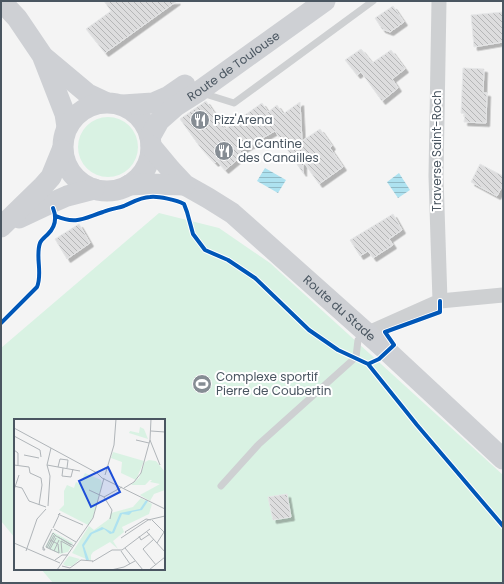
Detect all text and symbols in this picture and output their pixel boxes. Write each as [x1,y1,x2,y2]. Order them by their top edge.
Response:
street label: Route de Toulouse [184,27,283,105]
street label: Traverse Saint-Roch [428,90,445,212]
restaurant icon: Pizz'Arena [189,109,211,131]
place label: Pizz'Arena [214,111,273,128]
place label: La Cantine des Canailles [238,135,319,166]
restaurant icon: La Cantine des Canailles [213,140,235,162]
street label: Route du Stade [300,271,379,345]
place label: Complexe sportif Pierre de Coubertin [216,368,331,399]
sports icon: Complexe sportif Pierre de Coubertin [191,373,213,395]
inset map [14,419,165,570]

